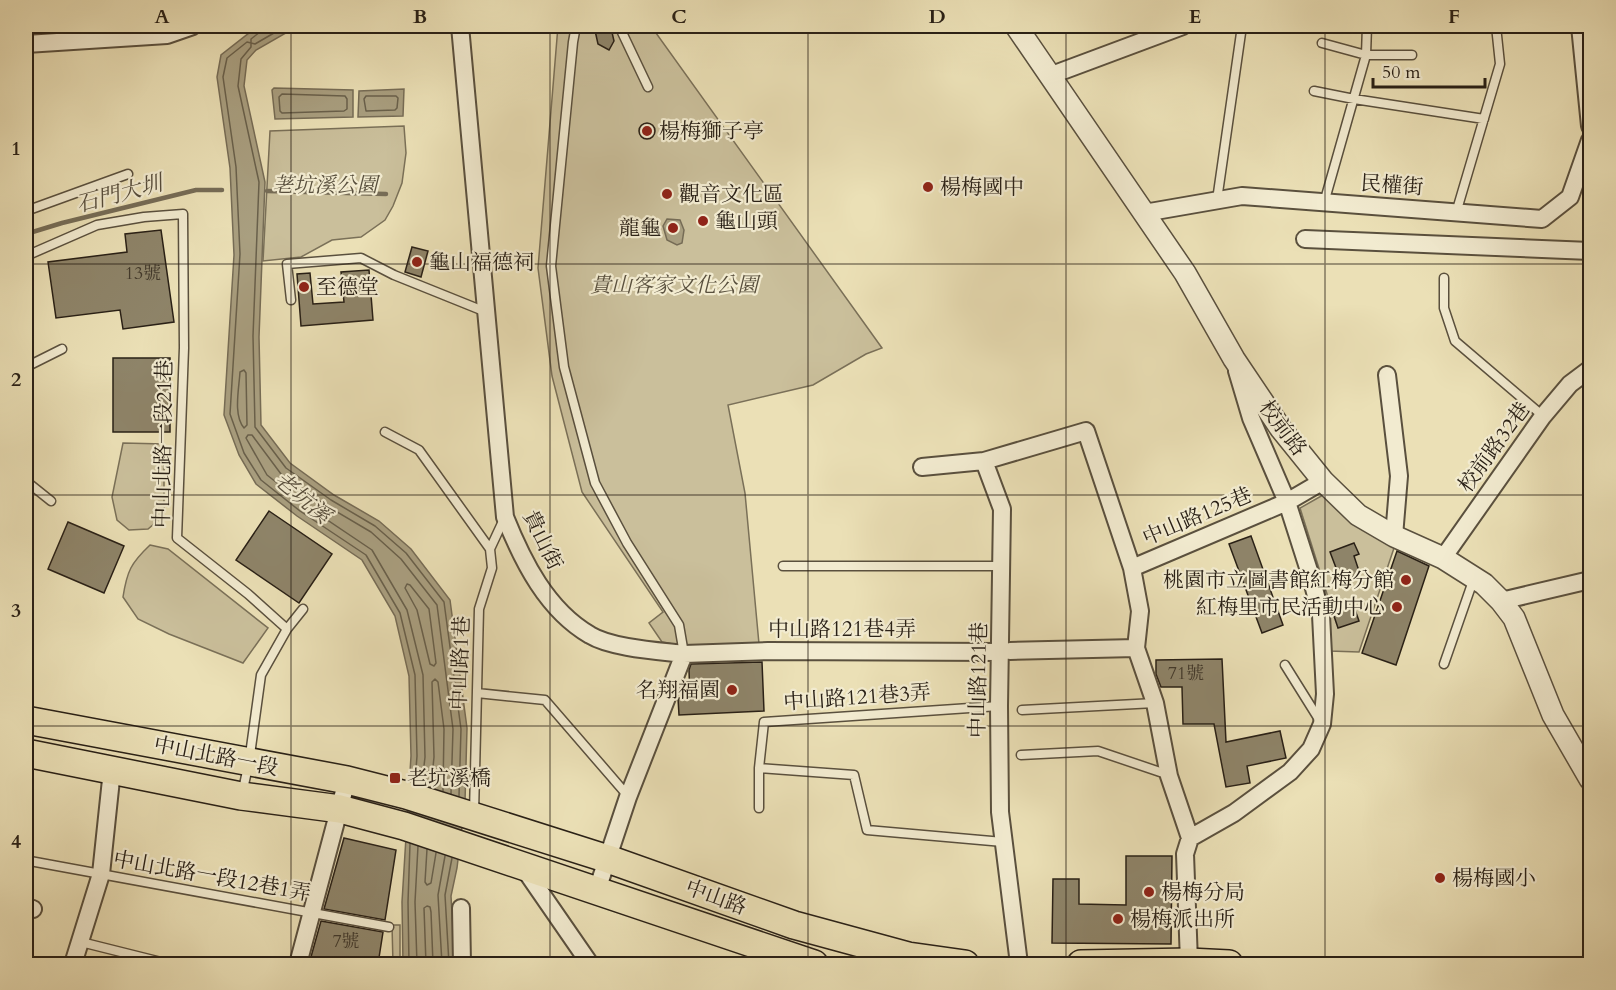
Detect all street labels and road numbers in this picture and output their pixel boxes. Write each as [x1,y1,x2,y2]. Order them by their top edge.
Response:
street label: 民權街 [1360,169,1424,202]
street label: 中山北路一段21巷 [148,360,179,529]
street label: 校前路 [1252,394,1313,462]
street label: 校前路32巷 [1452,396,1537,498]
street label: 中山路125巷 [1138,480,1256,553]
street label: 貴山街 [516,506,569,575]
street label: 中山路1巷 [444,615,477,711]
street label: 中山路121巷4弄 [768,615,916,644]
street label: 中山路121巷 [963,622,994,738]
street label: 中山路121巷3弄 [782,678,932,717]
street label: 中山北路一段 [151,730,281,783]
street label: 中山北路一段12巷1弄 [111,845,313,908]
street label: 中山路 [681,873,750,922]

